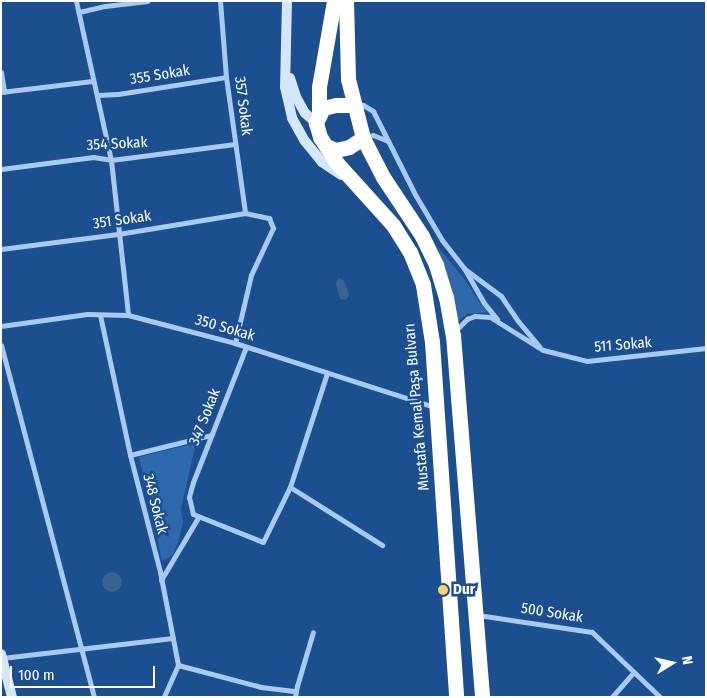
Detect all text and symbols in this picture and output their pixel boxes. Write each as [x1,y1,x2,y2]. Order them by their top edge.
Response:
street label: 355 Sokak [129,61,191,89]
street label: 357 Sokak [230,75,256,137]
street label: 354 Sokak [86,133,148,155]
street label: 351 Sokak [92,207,152,233]
street label: 350 Sokak [193,311,257,345]
street label: Mustafa Kemal Paşa Bulvarı [401,323,433,491]
street label: 511 Sokak [594,334,652,356]
street label: 347 Sokak [185,386,225,448]
street label: 348 Sokak [139,472,171,536]
place label: Dur [453,581,475,599]
marker: Dur [437,584,449,596]
street label: 500 Sokak [520,599,584,627]
north arrow [647,638,697,688]
text: N [678,655,696,666]
scale bar [12,656,158,688]
text: 100 m [18,666,55,684]

